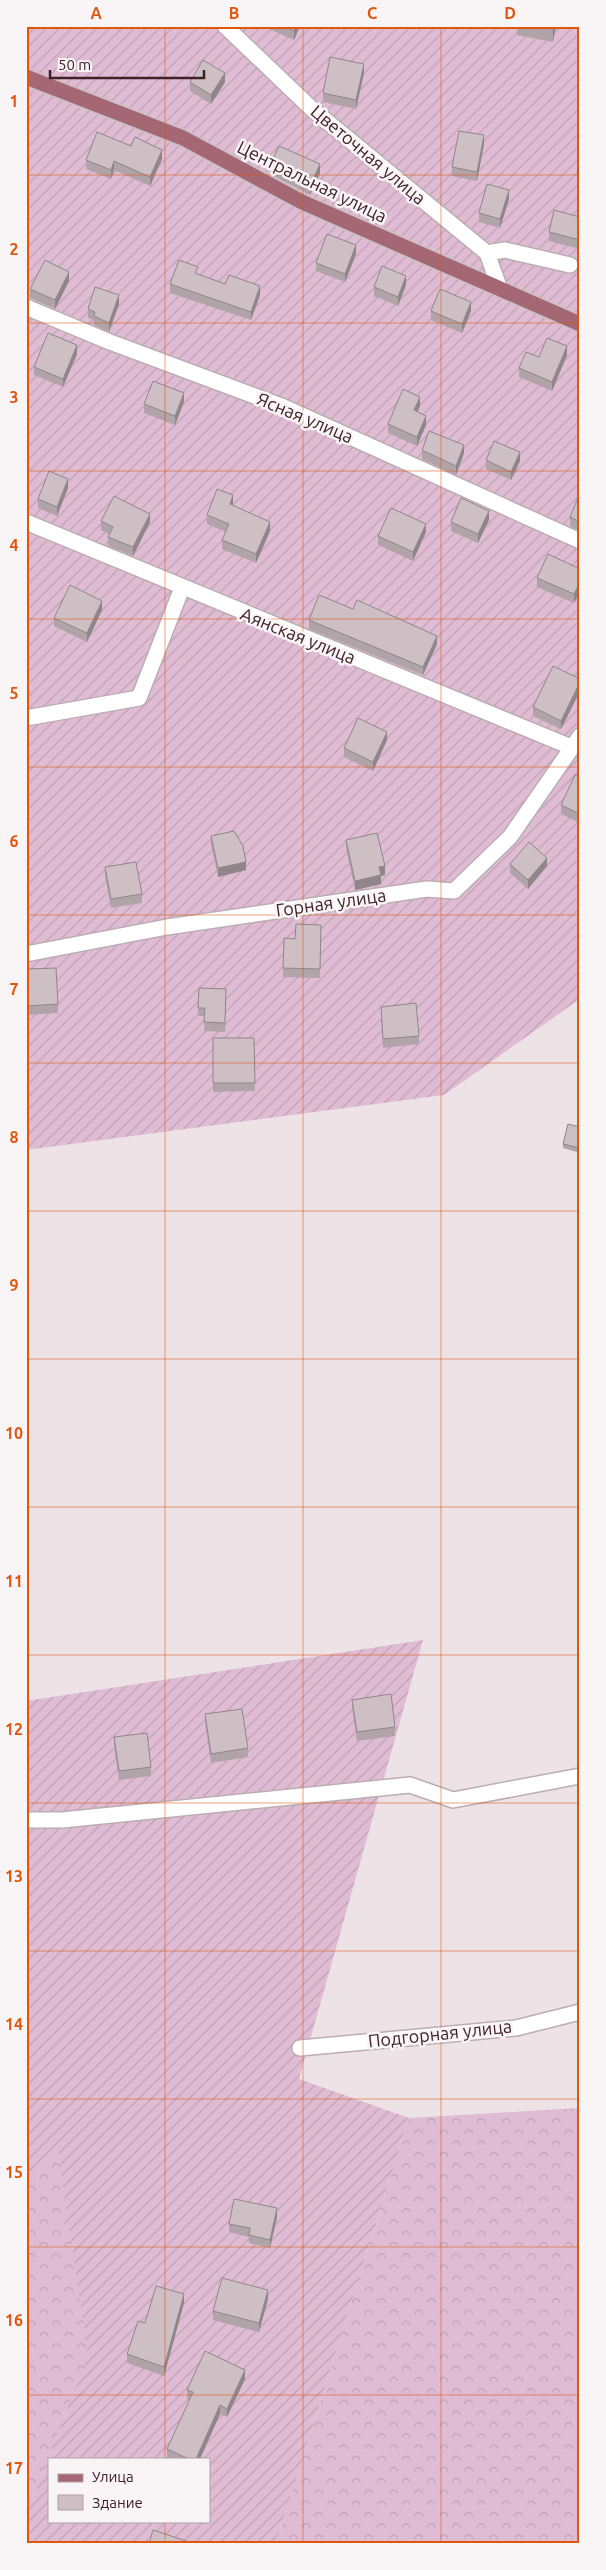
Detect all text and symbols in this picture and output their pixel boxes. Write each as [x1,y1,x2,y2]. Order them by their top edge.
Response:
text: A [90,4,102,22]
text: B [229,4,239,22]
text: C [367,4,377,22]
text: D [504,4,516,22]
scale bar [50,48,204,80]
text: 50 m [58,56,91,73]
text: 1 [9,92,19,110]
street label: Цветочная улица [307,101,430,208]
street label: Центральная улица [235,136,390,226]
text: 2 [9,240,19,258]
text: 3 [9,388,19,406]
street label: Ясная улица [254,388,356,446]
text: 4 [9,536,19,554]
street label: Аянская улица [238,603,359,667]
text: 5 [9,684,19,702]
text: 6 [9,832,19,850]
street label: Горная улица [274,884,387,920]
text: 7 [9,980,19,998]
text: 8 [9,1128,19,1146]
text: 9 [9,1276,19,1294]
text: 10 [5,1424,23,1442]
text: 11 [5,1572,23,1590]
text: 12 [5,1720,23,1738]
text: 13 [5,1867,23,1885]
text: 14 [5,2015,23,2033]
street label: Подгорная улица [367,2015,513,2051]
text: 15 [5,2163,23,2181]
text: 16 [5,2311,23,2329]
legend [48,2458,210,2522]
text: 17 [5,2459,23,2477]
text: Улица [92,2468,134,2485]
text: Здание [92,2494,143,2511]

